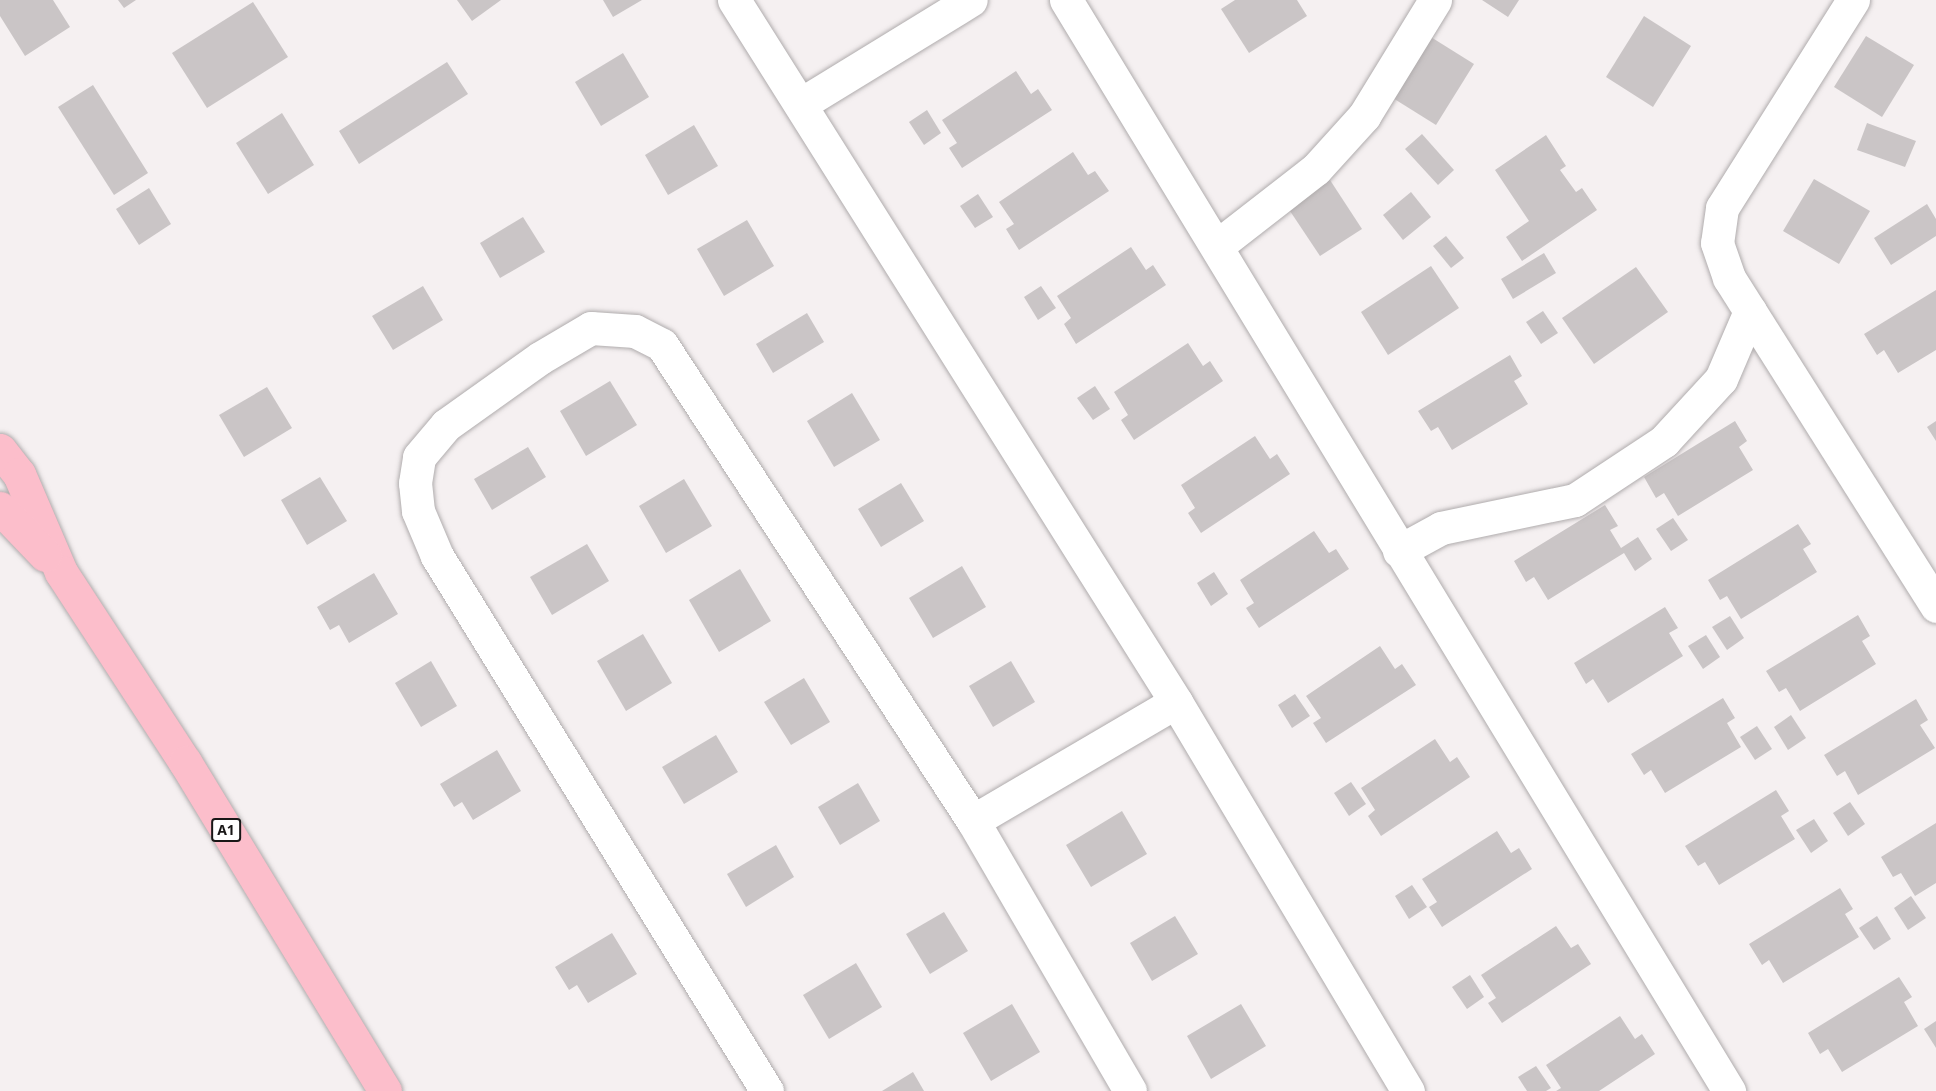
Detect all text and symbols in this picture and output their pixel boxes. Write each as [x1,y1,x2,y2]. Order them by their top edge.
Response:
road number: A1 [211,819,241,841]

